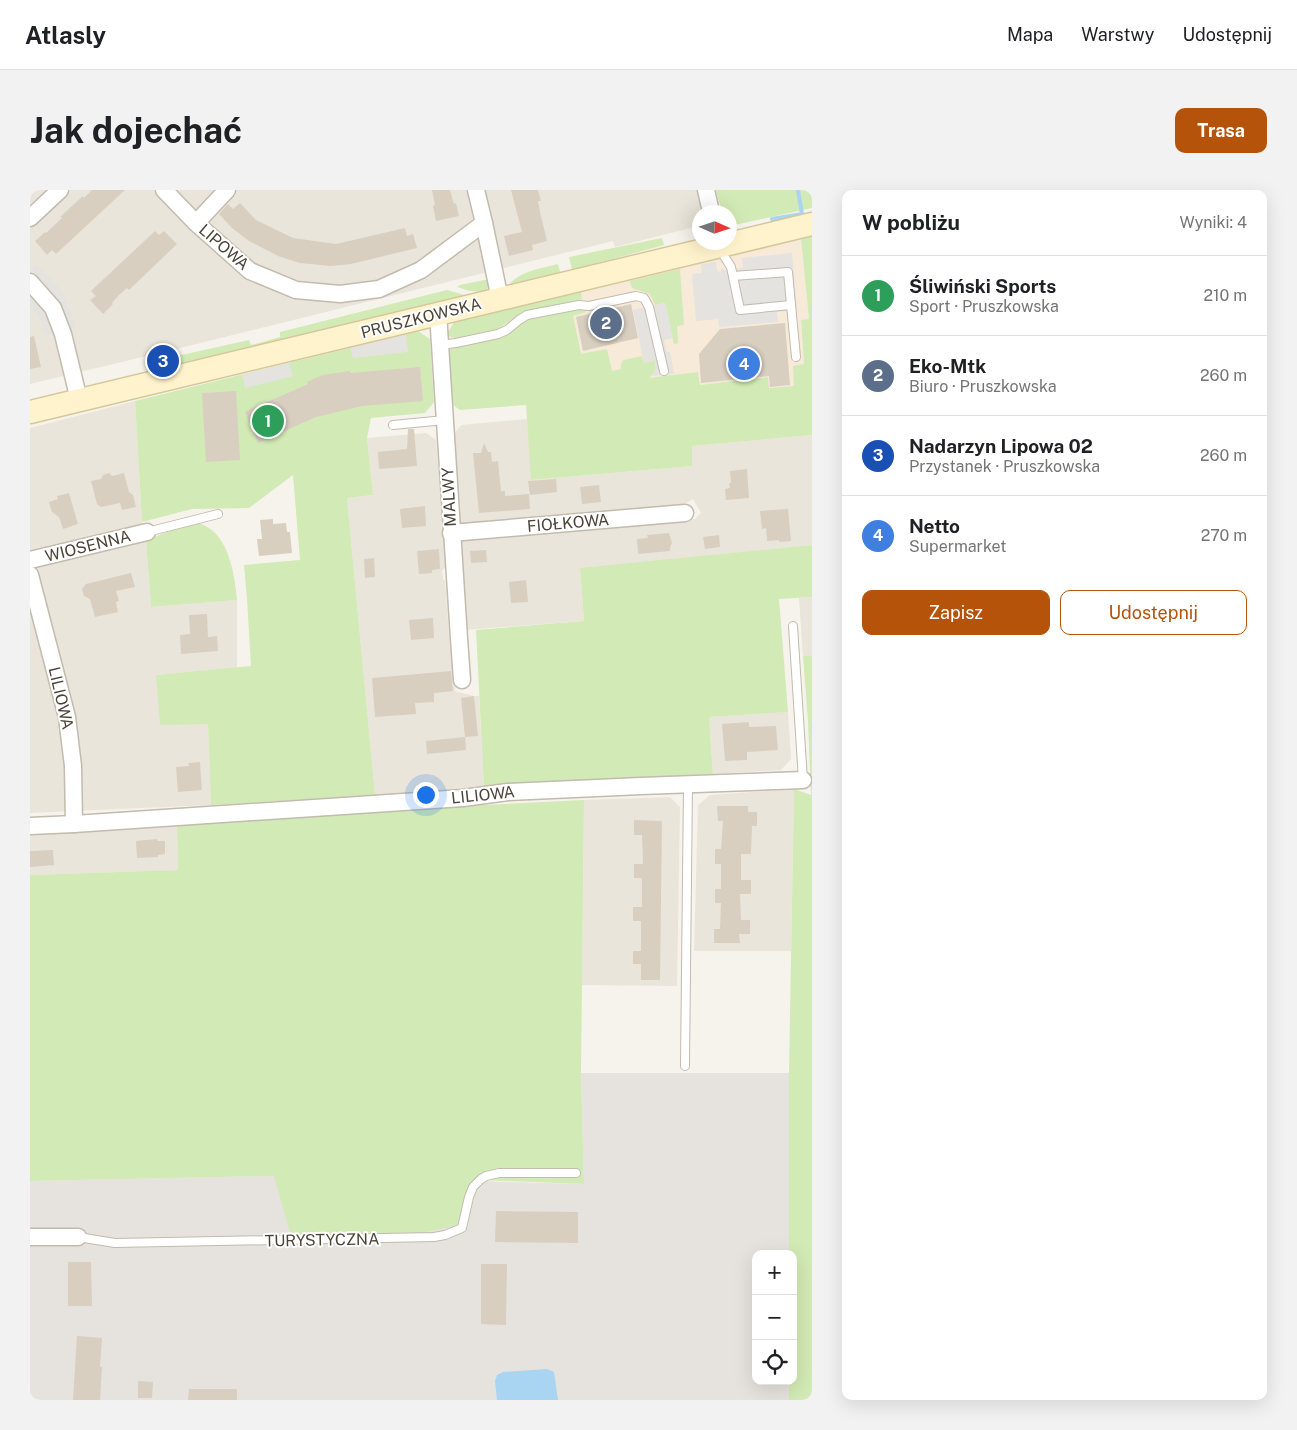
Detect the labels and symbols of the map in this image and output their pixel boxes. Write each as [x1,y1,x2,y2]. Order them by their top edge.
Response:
north arrow [692,205,737,250]
street label: LIPOWA [195,220,253,274]
street label: PRUSZKOWSKA [359,294,483,342]
pin: 2 [590,304,622,342]
pin: 3 [147,342,179,380]
pin: 4 [728,345,760,383]
pin: 1 [252,402,284,440]
street label: MALWY [438,467,460,527]
street label: FIOŁKOWA [526,510,610,536]
street label: WIOSENNA [43,526,133,566]
street label: LILIOWA [45,665,77,731]
your location [413,782,439,808]
street label: LILIOWA [450,782,516,808]
street label: TURYSTYCZNA [264,1229,380,1251]

